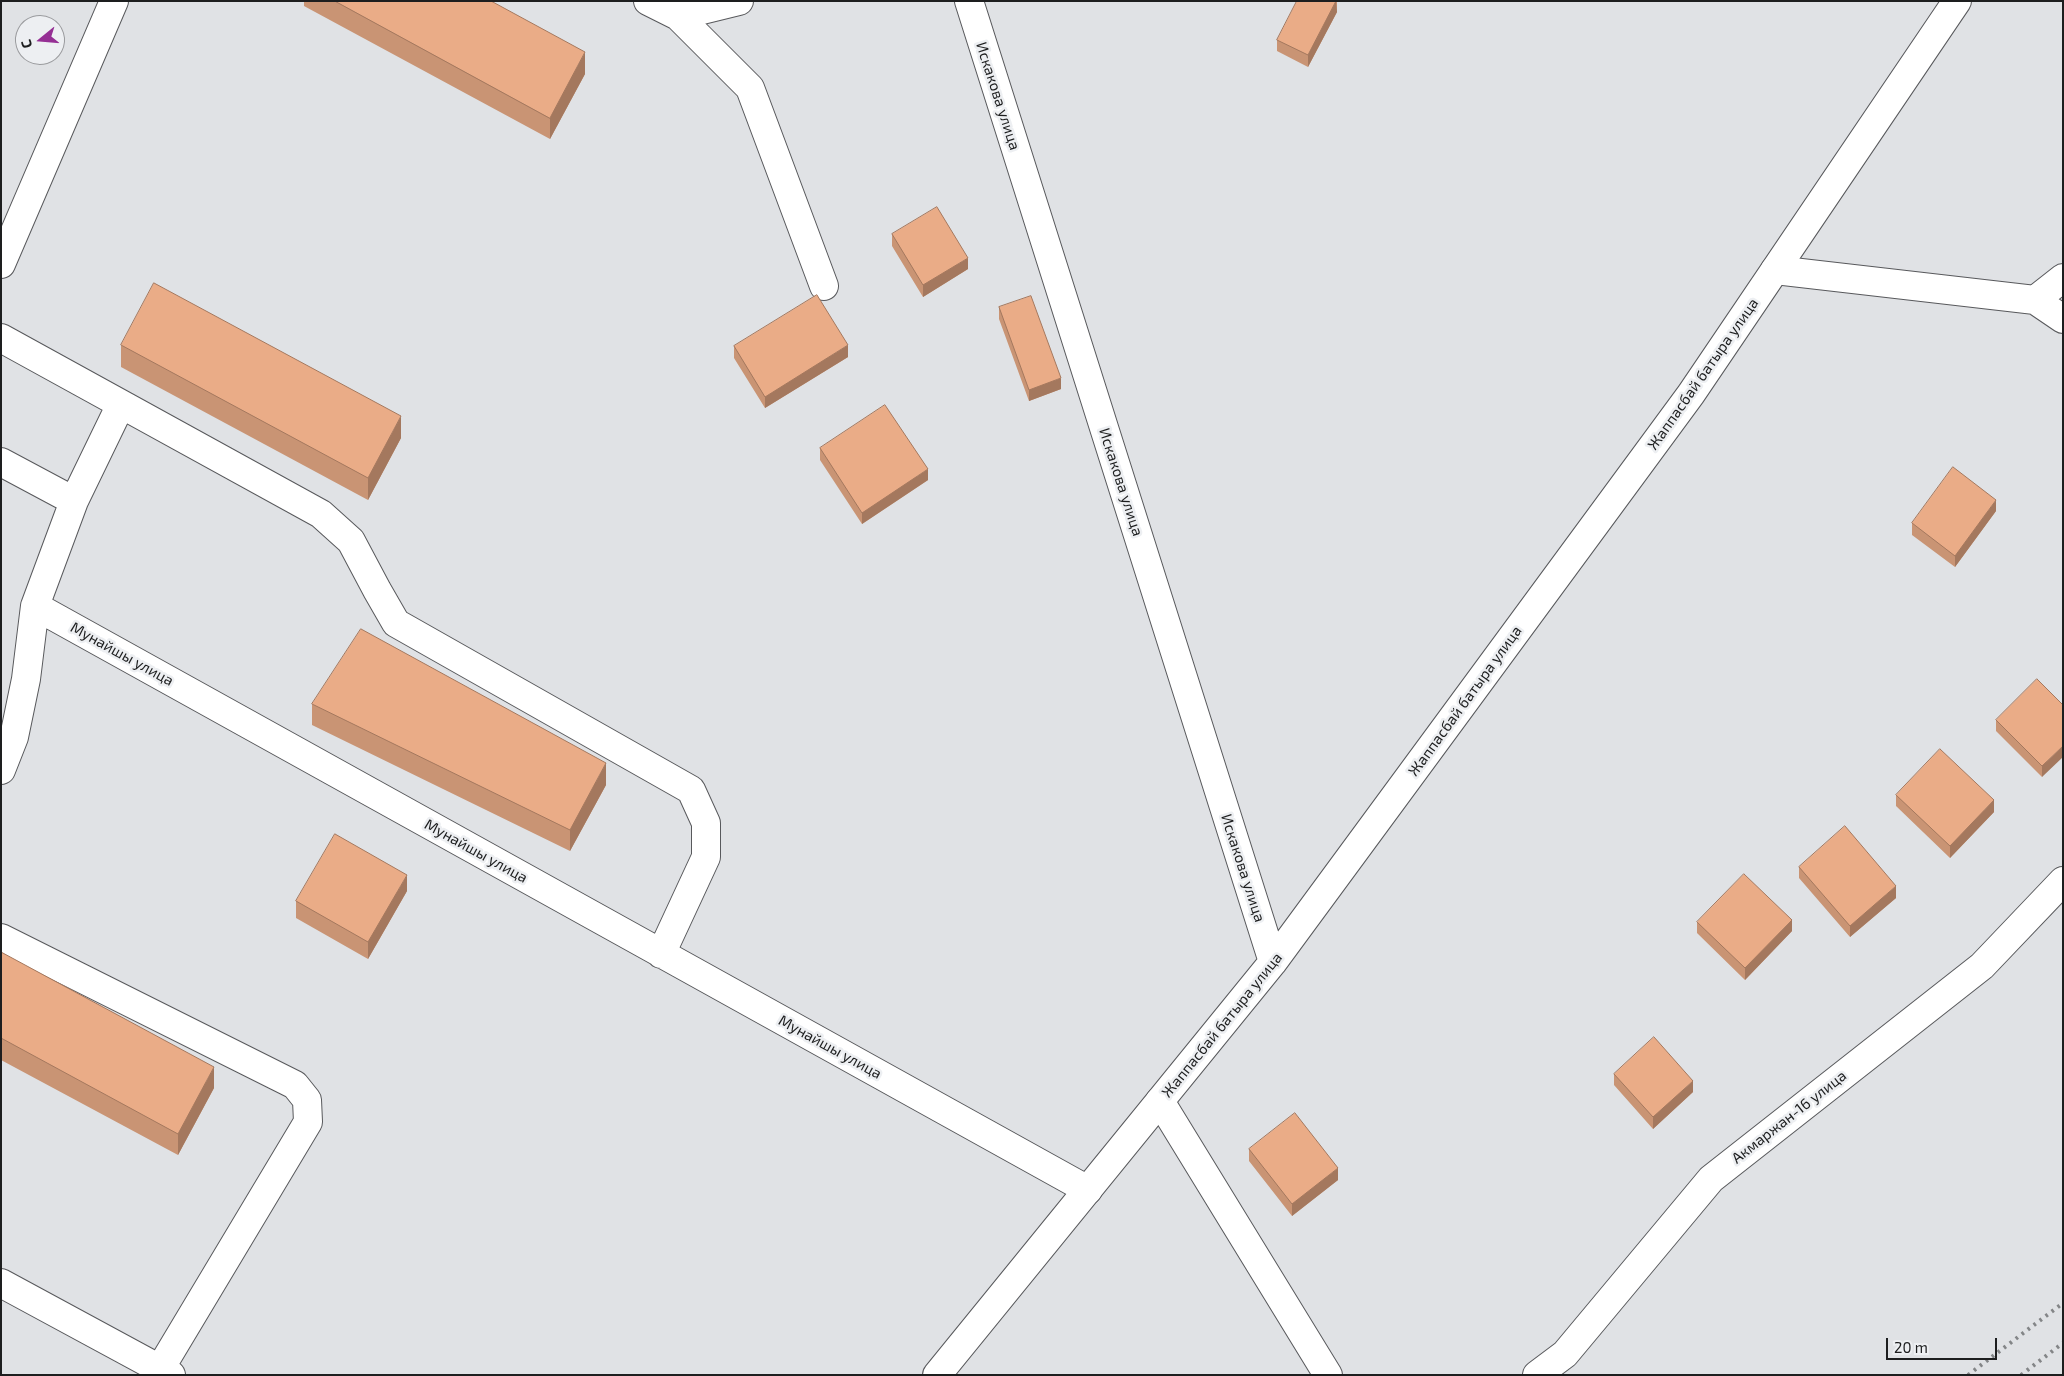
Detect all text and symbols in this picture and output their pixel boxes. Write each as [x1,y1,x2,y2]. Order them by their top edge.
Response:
north arrow [15,15,65,65]
text: С [17,38,35,51]
street label: Искакова улица [972,40,1024,152]
street label: Жаппасбай батыра улица [1644,295,1762,453]
street label: Искакова улица [1095,426,1147,538]
street label: Мунайшы улица [67,618,177,690]
street label: Жаппасбай батыра улица [1404,622,1526,780]
street label: Искакова улица [1217,812,1269,924]
street label: Мунайшы улица [421,815,531,887]
street label: Жаппасбай батыра улица [1158,949,1286,1101]
street label: Мунайшы улица [775,1011,885,1083]
street label: Акмаржан-16 улица [1728,1067,1850,1167]
scale bar [1889,1328,2000,1360]
text: 20 m [1894,1338,1928,1356]

